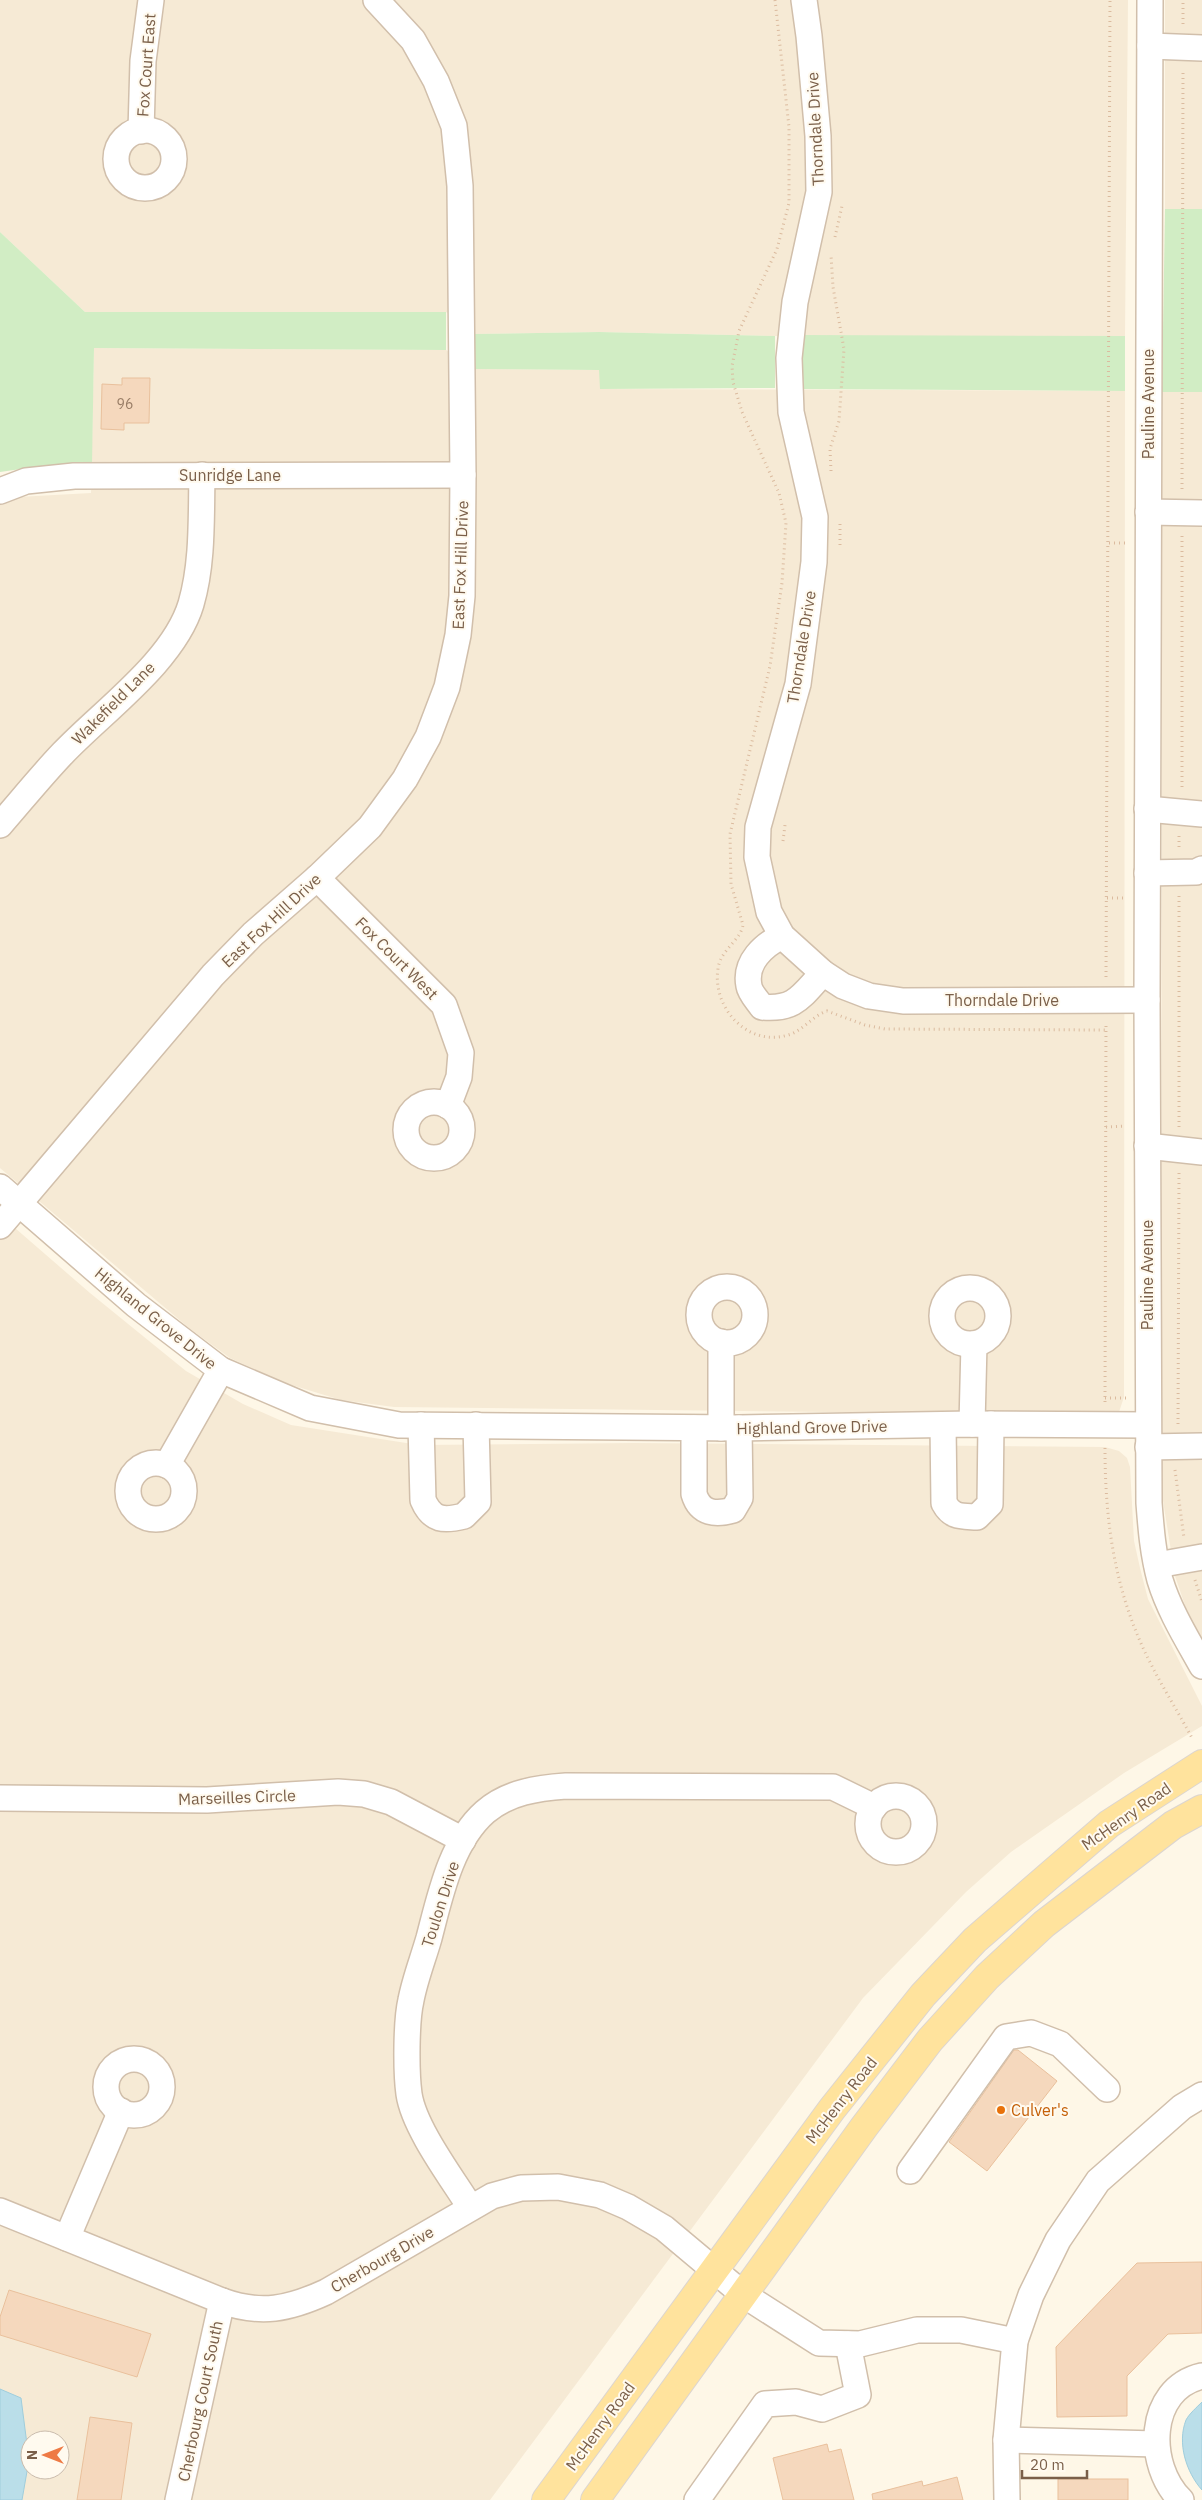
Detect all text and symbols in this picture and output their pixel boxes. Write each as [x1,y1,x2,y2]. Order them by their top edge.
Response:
street label: Fox Court East [132,13,160,117]
street label: Thorndale Drive [802,71,828,186]
street label: Pauline Avenue [1138,348,1158,459]
house number: 96 [117,395,133,413]
street label: Sunridge Lane [179,465,281,485]
street label: East Fox Hill Drive [448,500,472,630]
street label: Thorndale Drive [782,589,820,705]
street label: Wakefield Lane [67,657,159,749]
street label: East Fox Hill Drive [217,869,325,971]
street label: Fox Court West [352,913,442,1003]
street label: Thorndale Drive [945,990,1059,1010]
street label: Pauline Avenue [1137,1219,1157,1330]
street label: Highland Grove Drive [91,1263,221,1373]
street label: Highland Grove Drive [736,1416,888,1438]
street label: McHenry Road [1077,1778,1175,1854]
street label: Marseilles Circle [178,1785,296,1809]
street label: Toulon Drive [417,1858,463,1950]
street label: McHenry Road [801,2053,881,2147]
place label: Culver's [1011,2100,1069,2120]
marker: Culver's [995,2104,1007,2116]
street label: Cherbourg Drive [327,2221,437,2297]
street label: Cherbourg Court South [173,2319,227,2483]
street label: McHenry Road [561,2378,639,2474]
north arrow [20,2430,70,2480]
scale bar [1022,2448,1087,2480]
text: N [23,2450,41,2460]
text: 20 m [1030,2455,1065,2474]

